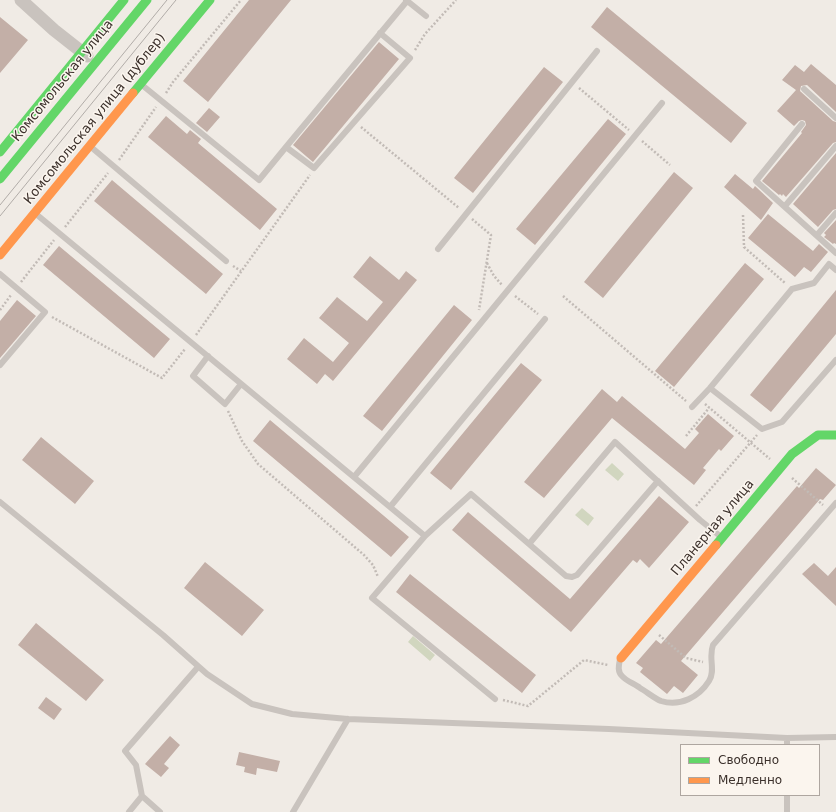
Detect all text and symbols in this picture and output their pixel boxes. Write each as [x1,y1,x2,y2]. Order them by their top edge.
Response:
street label: Комсомольская улица [9,17,117,145]
street label: Комсомольская улица (дублер) [21,30,169,208]
street label: Планерная улица [668,477,758,579]
legend [680,744,820,796]
text: Свободно [718,753,779,767]
text: Медленно [718,773,782,787]

